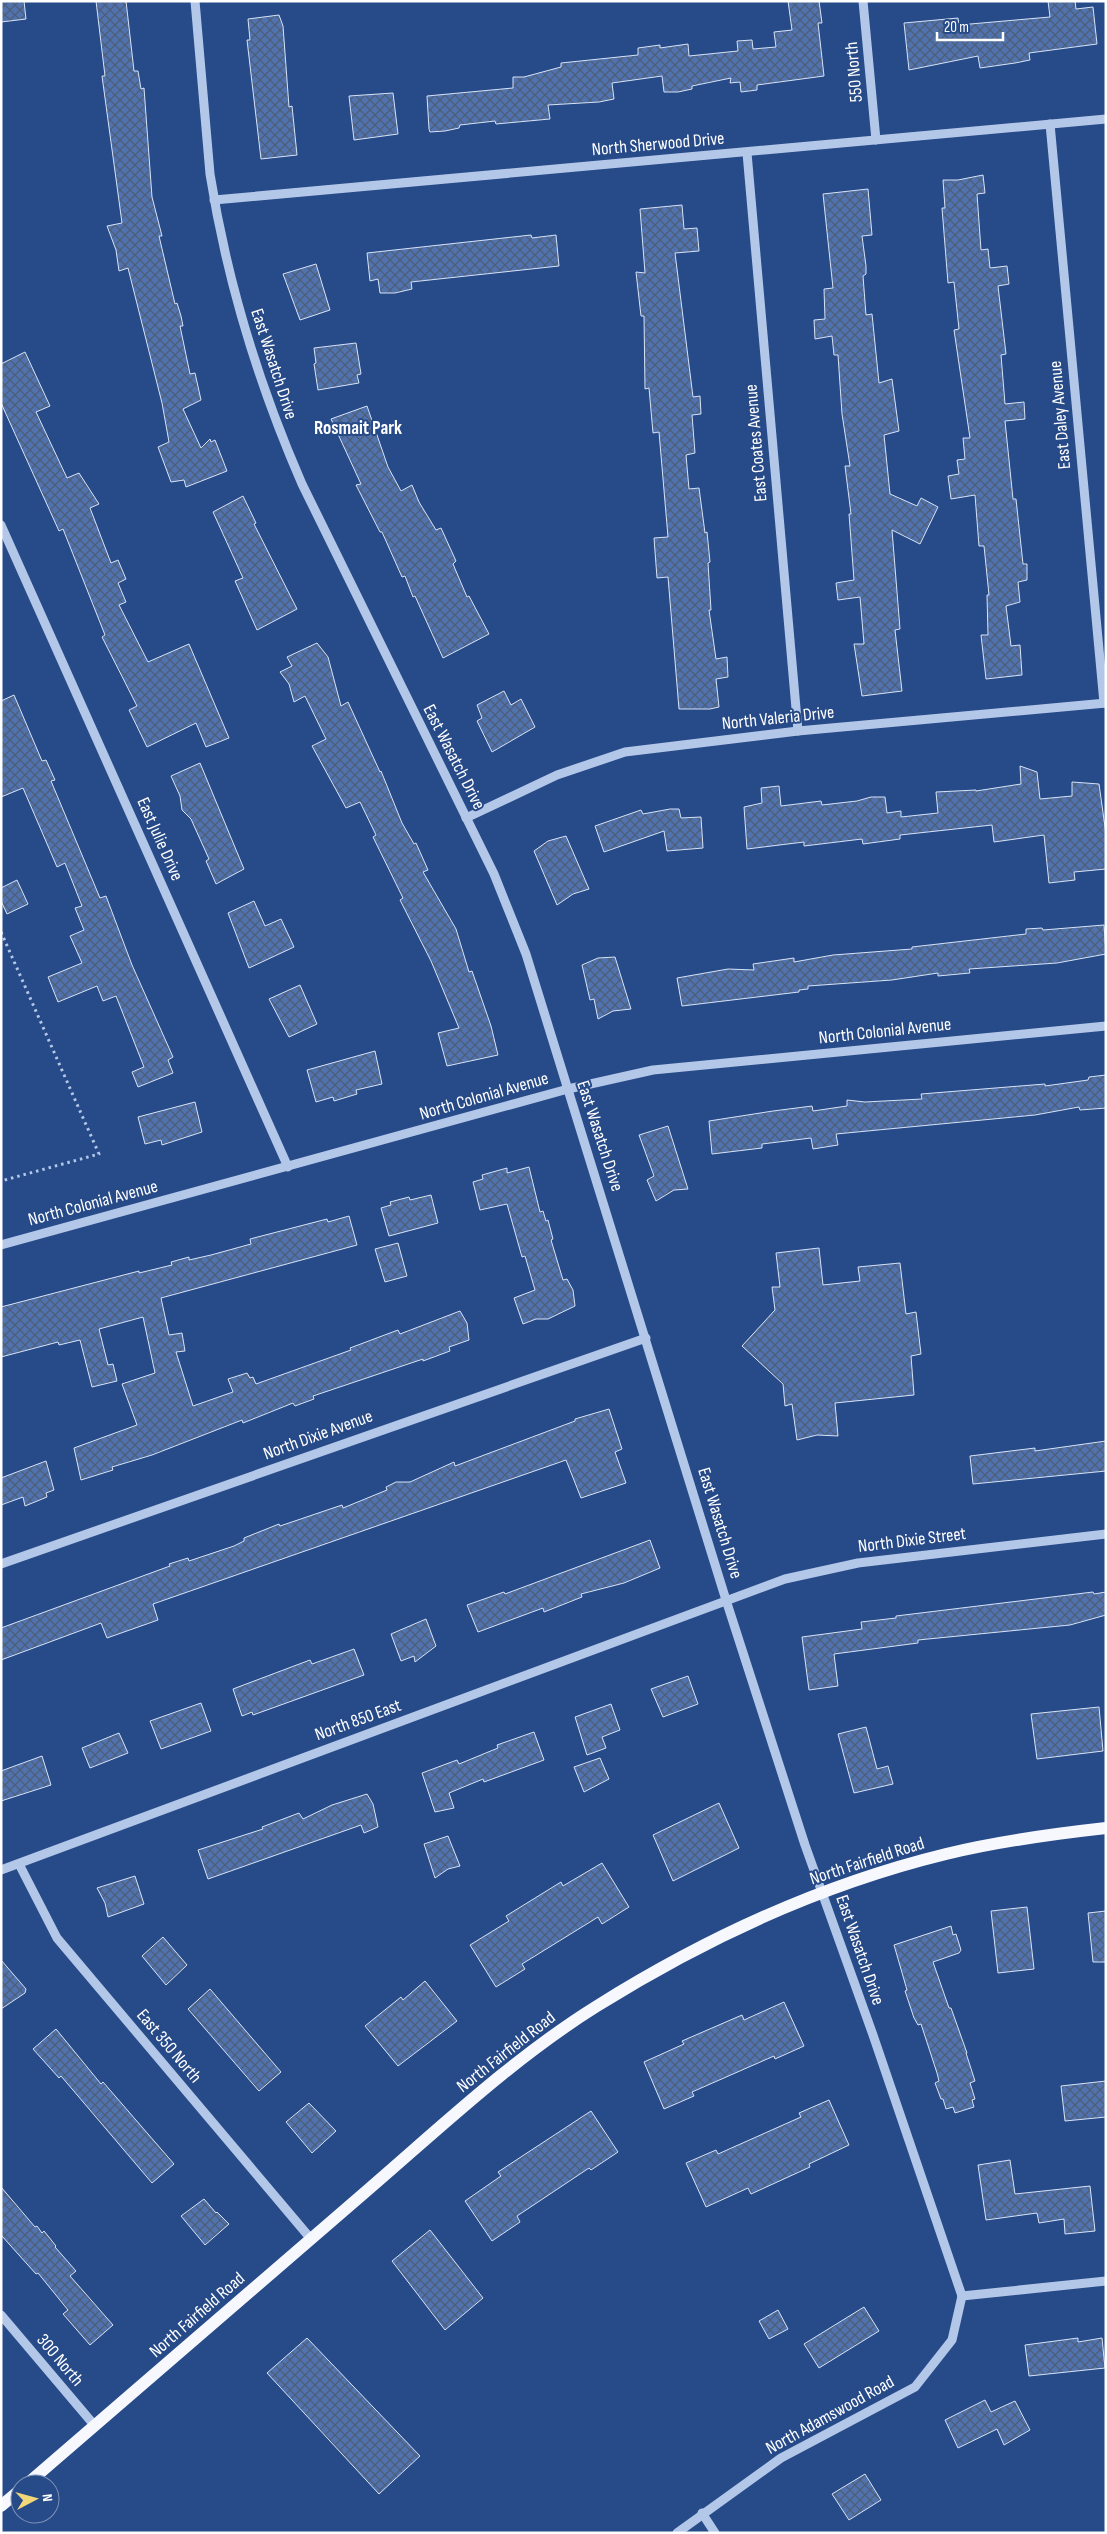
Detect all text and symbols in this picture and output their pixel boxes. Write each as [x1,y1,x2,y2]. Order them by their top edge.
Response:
scale bar [937,10,1003,42]
text: 20 m [944,18,969,37]
street label: 550 North [841,41,867,103]
street label: North Sherwood Drive [591,128,725,160]
street label: East Wasatch Drive [246,306,302,422]
street label: East Daley Avenue [1045,360,1075,470]
street label: East Coates Avenue [740,383,772,503]
district label: Rosmait Park [314,417,402,440]
street label: East Wasatch Drive [419,701,489,813]
street label: North Valeria Drive [721,702,835,734]
street label: East Julie Drive [132,794,188,884]
street label: North Colonial Avenue [818,1014,952,1048]
street label: North Colonial Avenue [417,1068,551,1124]
street label: East Wasatch Drive [572,1078,628,1194]
street label: North Colonial Avenue [26,1176,160,1230]
street label: North Dixie Avenue [261,1406,375,1464]
street label: East Wasatch Drive [693,1465,747,1581]
street label: North Dixie Street [857,1523,968,1557]
street label: North 850 East [312,1695,404,1745]
street label: North Fairfield Road [807,1833,927,1889]
street label: East Wasatch Drive [831,1892,889,2008]
street label: East 350 North [132,2005,206,2087]
street label: North Fairfield Road [453,2007,559,2097]
street label: North Fairfield Road [145,2268,249,2362]
street label: 300 North [32,2330,88,2390]
street label: North Adamswood Road [762,2371,898,2459]
north arrow [10,2474,60,2524]
text: N [39,2493,56,2502]

